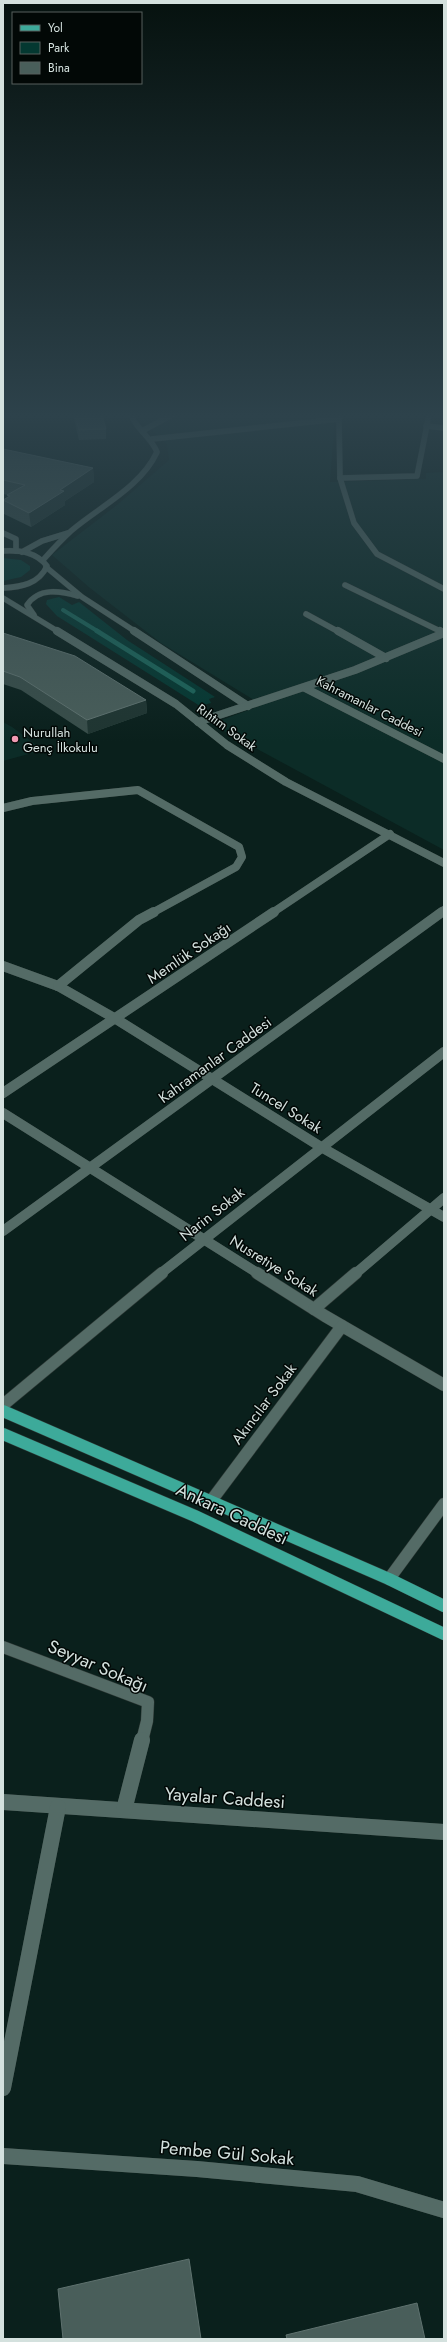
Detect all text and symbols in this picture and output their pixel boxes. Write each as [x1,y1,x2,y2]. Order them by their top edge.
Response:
legend [12,12,142,84]
text: Yol [48,19,63,37]
text: Park [48,39,70,57]
text: Bina [48,59,70,77]
street label: Kahramanlar Caddesi [313,671,426,742]
street label: Rıhtım Sokak [193,699,261,756]
place label: Nurullah Genç İlkokulu [23,723,98,757]
marker: Nurullah Genç İlkokulu [10,734,20,744]
street label: Memlük Sokağı [143,917,235,989]
street label: Kahramanlar Caddesi [154,1011,276,1109]
street label: Tuncel Sokak [246,1077,327,1139]
street label: Narin Sokak [175,1181,249,1246]
street label: Nusretiye Sokak [225,1230,323,1302]
street label: Akıncılar Sokak [226,1359,302,1449]
street label: Ankara Caddesi [172,1477,292,1551]
street label: Seyyar Sokağı [44,1633,152,1699]
street label: Yayalar Caddesi [164,1781,286,1815]
street label: Pembe Gül Sokak [159,2134,295,2172]

